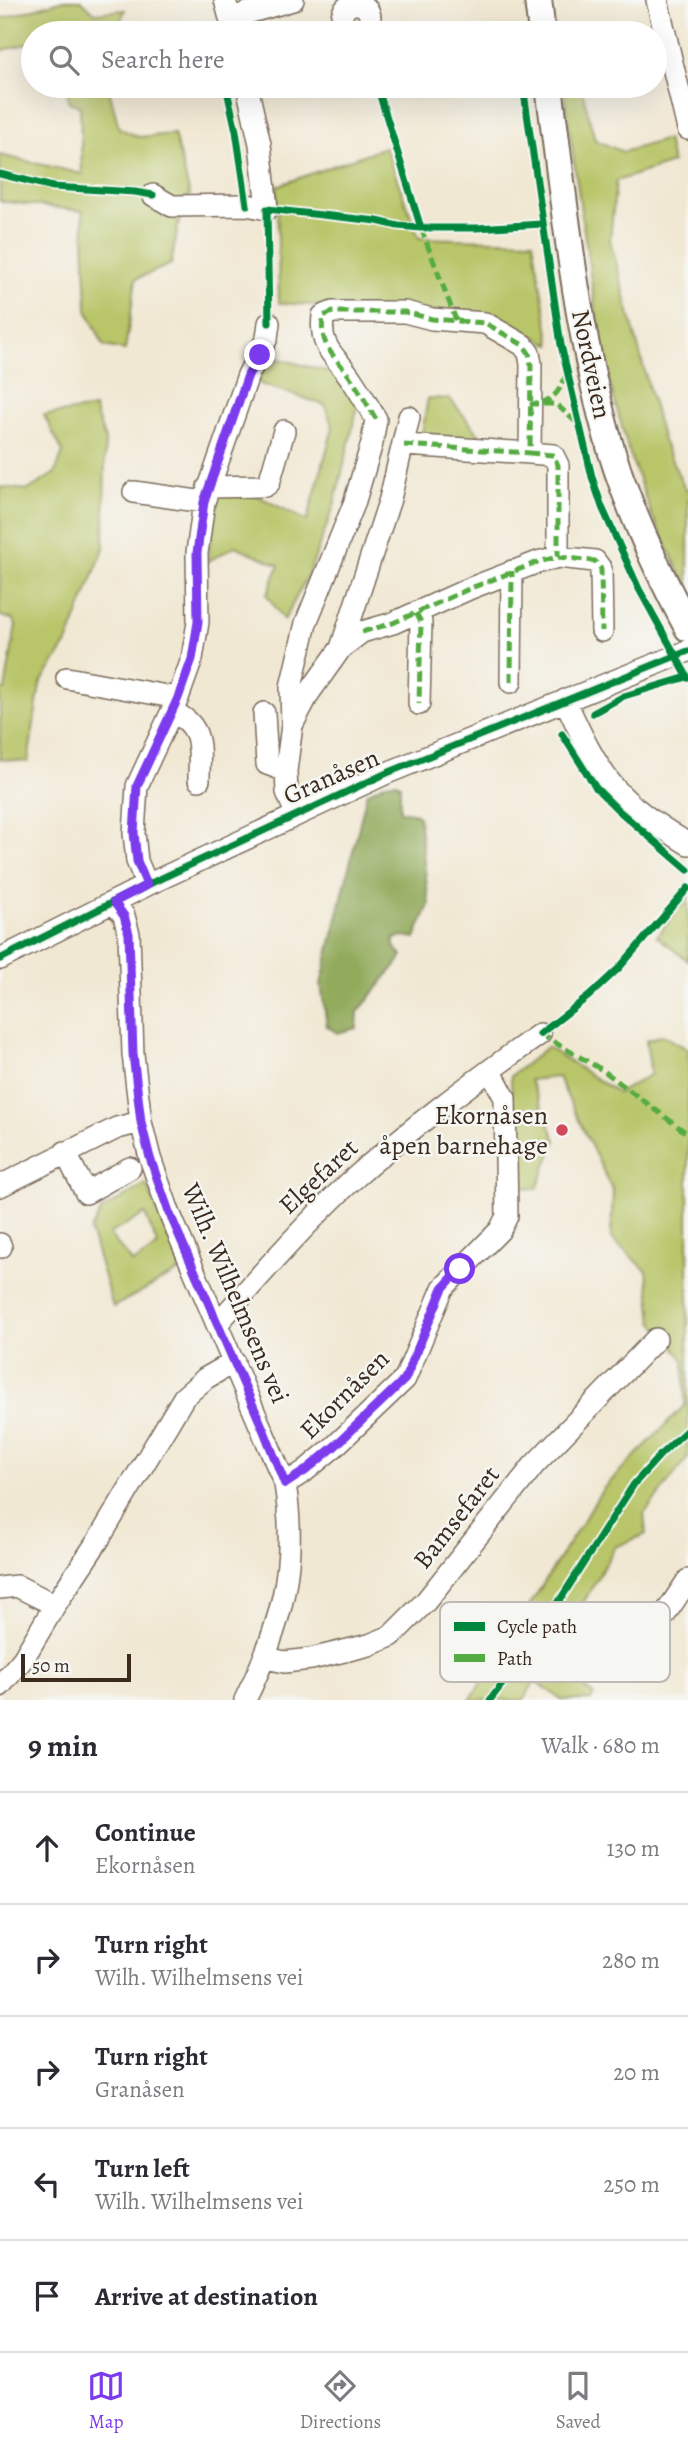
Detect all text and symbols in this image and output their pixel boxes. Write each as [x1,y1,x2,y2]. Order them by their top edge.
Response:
search box [21,21,667,98]
icon: search [45,41,83,79]
text: Search here [101,42,225,77]
street label: Nordveien [563,306,620,422]
route end [244,339,275,370]
street label: Granåsen [278,740,385,813]
place label: Ekornåsen åpen barnehage [379,1098,548,1163]
marker: Ekornåsen åpen barnehage [554,1122,570,1138]
street label: Elgefaret [271,1130,366,1222]
street label: Wilh. Wilhelmsens vei [173,1177,298,1409]
route start [444,1253,475,1284]
street label: Ekornåsen [292,1342,397,1447]
street label: Bamsefaret [405,1458,508,1576]
legend [440,1602,670,1682]
text: Cycle path [497,1614,577,1640]
text: Path [497,1646,532,1672]
scale bar [21,1651,131,1683]
text: 50 m [32,1653,70,1679]
text: 9 min [28,1726,98,1766]
text: Walk · 680 m [541,1730,660,1761]
text: Continue [95,1815,196,1850]
icon: ahead [28,1829,66,1867]
text: 130 m [607,1833,660,1864]
text: Ekornåsen [95,1850,195,1881]
text: Turn right [95,1927,208,1962]
icon: right [28,1941,66,1979]
text: 280 m [602,1945,660,1976]
text: Wilh. Wilhelmsens vei [95,1962,304,1993]
text: Turn right [95,2039,208,2074]
icon: right [28,2053,66,2091]
text: 20 m [613,2057,660,2088]
text: Granåsen [95,2074,185,2105]
text: Turn left [95,2151,190,2186]
icon: left [28,2165,66,2203]
text: 250 m [603,2169,660,2200]
text: Wilh. Wilhelmsens vei [95,2186,304,2217]
icon: arrive [28,2277,66,2315]
text: Arrive at destination [95,2279,318,2314]
tab: Map [87,2367,125,2435]
tab: Directions [300,2367,381,2435]
tab: Saved [556,2367,601,2435]

